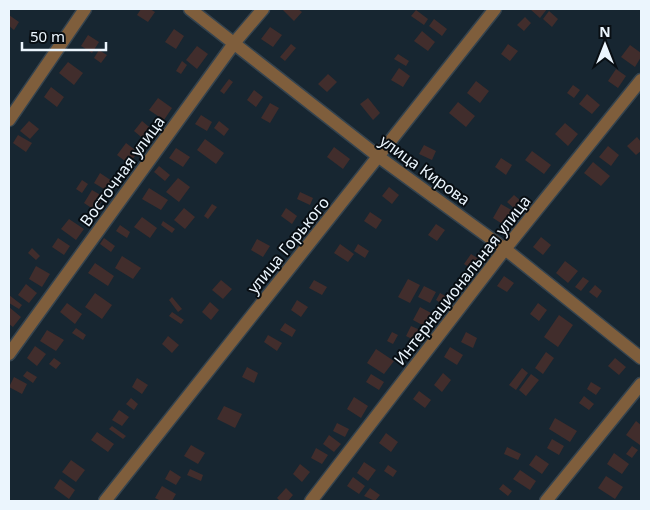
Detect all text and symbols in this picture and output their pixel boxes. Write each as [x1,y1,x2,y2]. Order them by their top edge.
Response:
scale bar [22,20,106,52]
north arrow [580,20,630,70]
text: N [599,22,611,41]
text: 50 m [30,26,65,46]
street label: Восточная улица [75,111,169,231]
street label: улица Кирова [375,130,475,210]
street label: Интернациональная улица [389,190,535,370]
street label: улица Горького [242,192,334,298]

